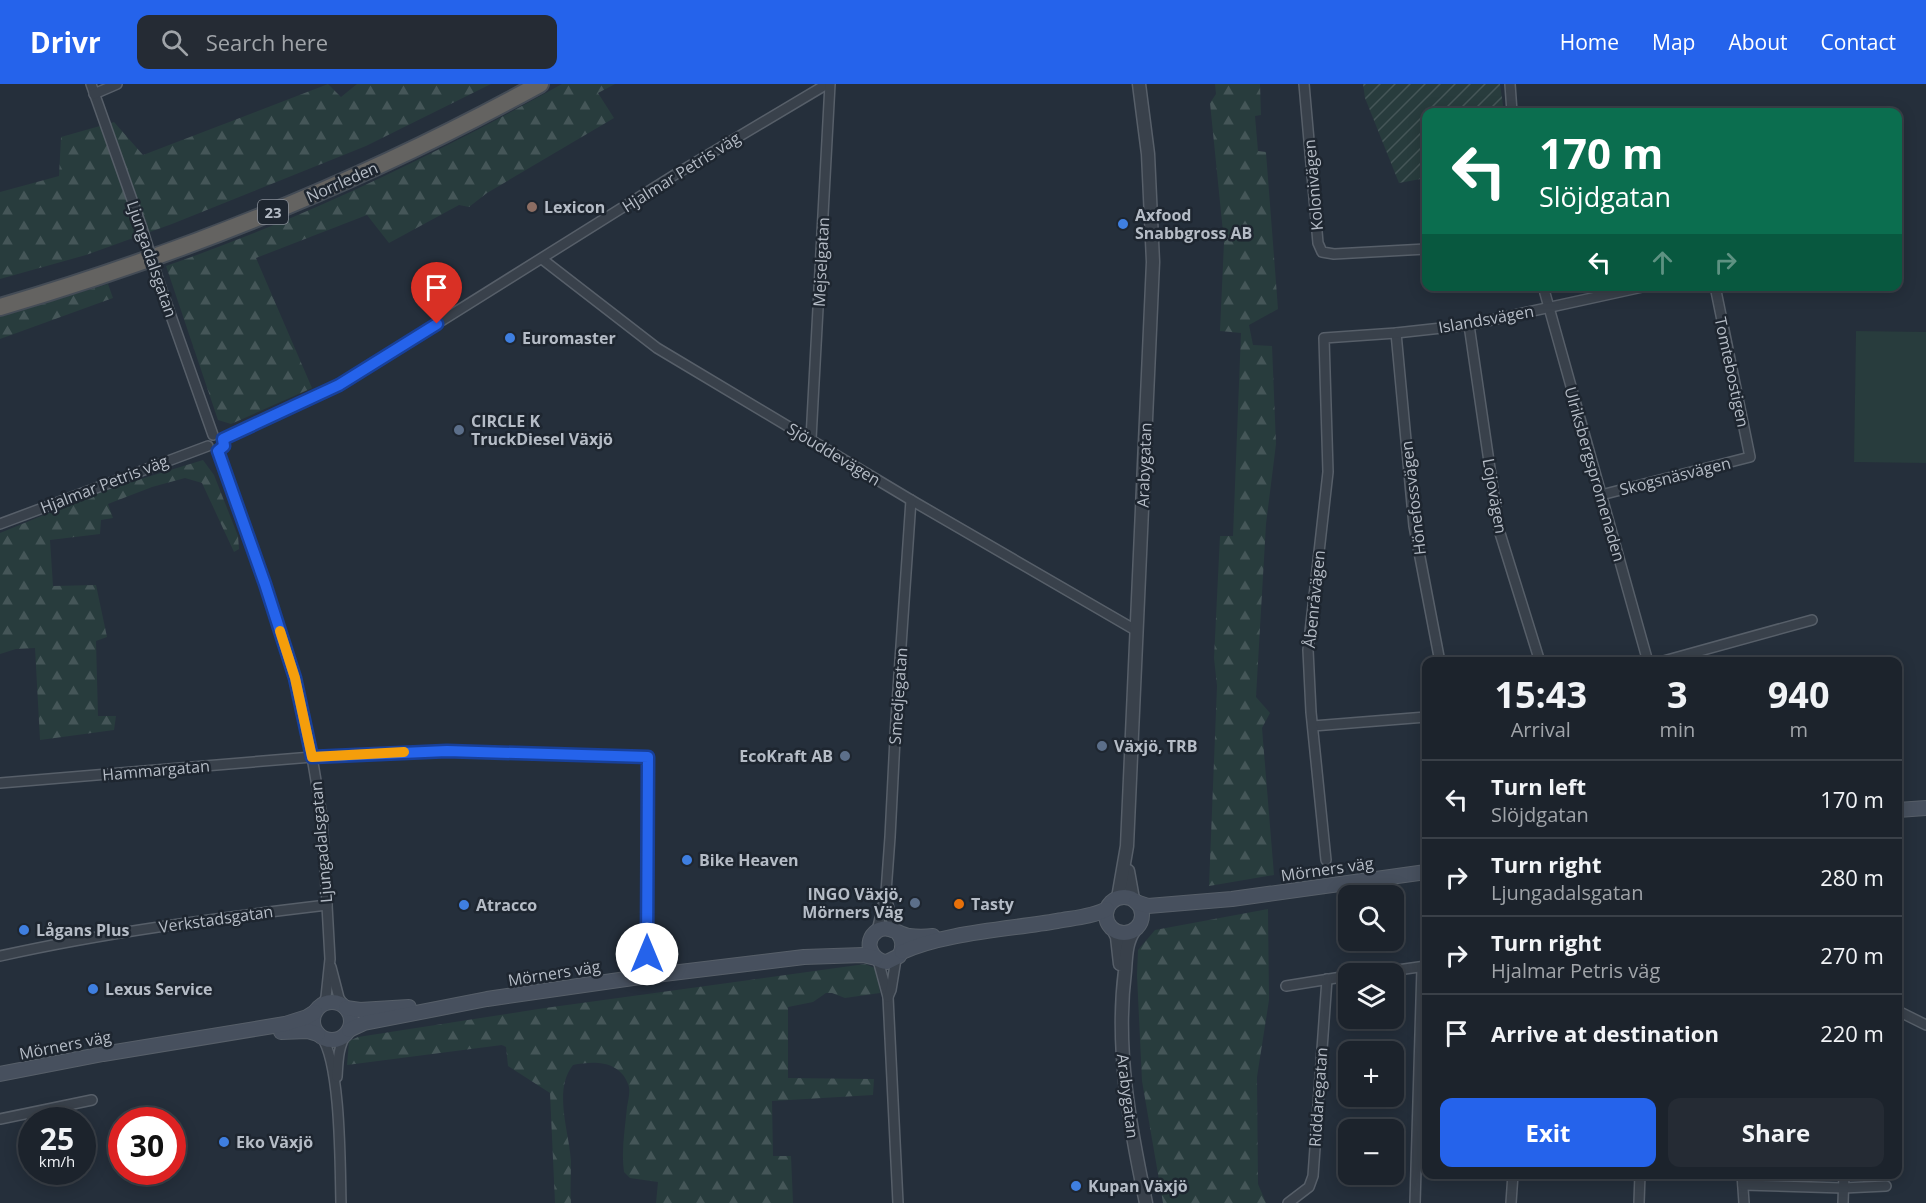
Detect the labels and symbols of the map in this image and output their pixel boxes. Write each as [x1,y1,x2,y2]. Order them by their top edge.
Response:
street label: Hjalmar Petris väg [618,127,745,217]
street label: Kolonivägen [1298,139,1328,231]
street label: Norrleden [303,156,381,208]
place label: Lexicon [544,196,605,218]
street label: Ljungadalsgatan [122,198,182,320]
road number: 23 [258,200,288,224]
marker: Lexicon [525,200,539,214]
place label: Axfood Snabbgross AB [1135,204,1252,244]
street label: Mejselgatan [808,216,834,308]
marker: Axfood Snabbgross AB [1116,217,1130,231]
pin [411,262,462,324]
street label: Islandsvägen [1437,300,1535,338]
street label: Tomtebostigen [1710,315,1754,429]
place label: Euromaster [522,327,616,349]
marker: Euromaster [503,331,517,345]
street label: Ulriksbergspromenaden [1559,384,1631,564]
place label: CIRCLE K TruckDiesel Växjö [471,410,613,450]
street label: Sjöuddevägen [783,417,885,491]
street label: Arabygatan [1132,422,1156,508]
marker: CIRCLE K TruckDiesel Växjö [452,423,466,437]
street label: Hönefossvägen [1395,440,1431,556]
street label: Hjalmar Petris väg [37,449,171,519]
street label: Skogsnäsvägen [1617,452,1733,500]
street label: Lojovägen [1478,457,1512,535]
street label: Åbenråvägen [1298,549,1330,649]
street label: Smedjegatan [884,647,912,745]
place label: Växjö, TRB [1114,735,1197,757]
marker: Växjö, TRB [1095,739,1109,753]
place label: EcoKraft AB [739,745,833,767]
marker: EcoKraft AB [838,749,852,763]
street label: Hammargatan [101,754,211,786]
street label: Ljungadalsgatan [305,780,337,904]
place label: Bike Heaven [699,849,799,871]
street label: Mörners väg [1279,852,1375,886]
marker: Bike Heaven [680,853,694,867]
place label: INGO Växjö, Mörners Väg [802,883,903,923]
place label: Tasty [971,893,1015,915]
place label: Atracco [476,894,537,916]
marker: INGO Växjö, Mörners Väg [908,896,922,910]
marker: Tasty [952,897,966,911]
marker: Atracco [457,898,471,912]
street label: Verkstadsgatan [157,900,275,938]
place label: Lågans Plus [36,919,129,941]
position arrow [615,922,679,986]
marker: Lågans Plus [17,923,31,937]
street label: Mörners väg [506,955,602,991]
place label: Lexus Service [105,978,213,1000]
marker: Lexus Service [86,982,100,996]
street label: Mörners väg [17,1025,113,1065]
street label: Riddaregatan [1304,1046,1332,1148]
street label: Arabygatan [1112,1052,1144,1140]
speed limit sign: 30 [108,1107,186,1185]
place label: Eko Växjö [236,1131,313,1153]
marker: Eko Växjö [217,1135,231,1149]
place label: Kupan Växjö [1088,1175,1188,1197]
marker: Kupan Växjö [1069,1179,1083,1193]

